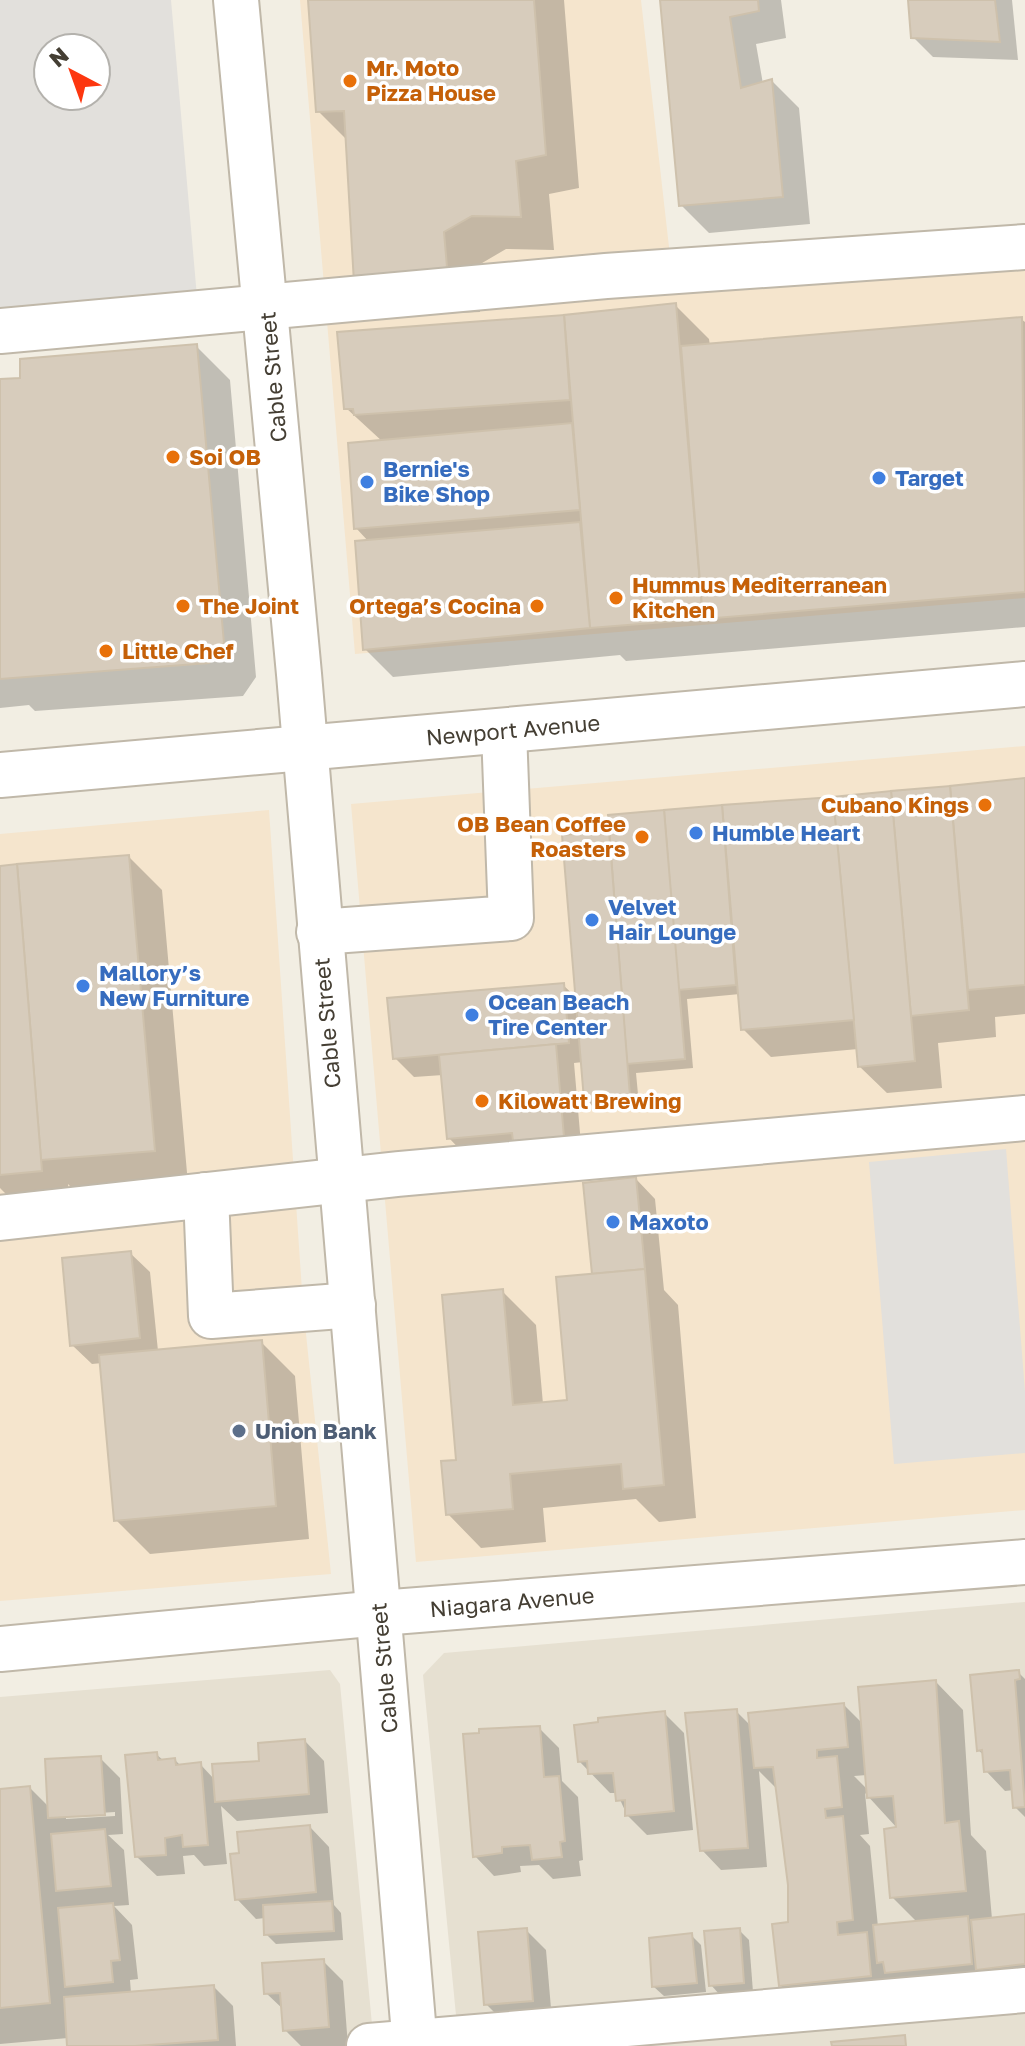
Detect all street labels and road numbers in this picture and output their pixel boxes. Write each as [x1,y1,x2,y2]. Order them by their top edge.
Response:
street label: Cable Street [253,311,292,444]
street label: Newport Avenue [425,708,601,751]
street label: Cable Street [307,957,346,1090]
street label: Niagara Avenue [429,1581,595,1622]
street label: Cable Street [364,1602,403,1735]

